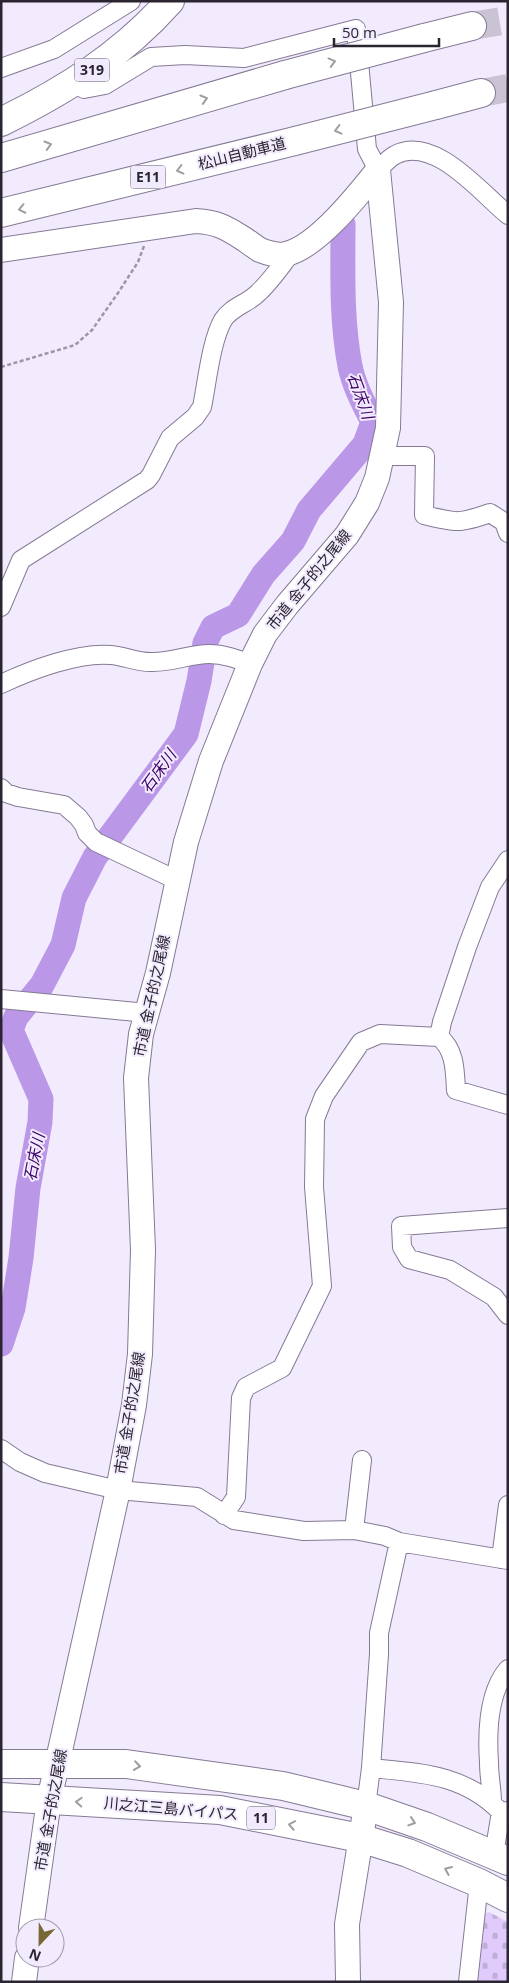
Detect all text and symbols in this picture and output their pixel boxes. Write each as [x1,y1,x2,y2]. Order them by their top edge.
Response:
scale bar [334,15,439,47]
text: 50 m [342,22,377,42]
one-way arrow [328,57,337,68]
road number: 319 [74,58,110,82]
one-way arrow [199,94,208,104]
one-way arrow [333,124,342,135]
street label: 松山自動車道 [196,132,288,174]
one-way arrow [44,140,52,150]
one-way arrow [176,164,184,174]
road number: E11 [130,166,166,188]
one-way arrow [17,203,26,213]
water label: 石床川 [342,370,380,424]
street label: 市道 金子的之尾線 [261,525,355,634]
water label: 石床川 [135,744,182,797]
street label: 市道 金子的之尾線 [128,933,174,1058]
water label: 石床川 [19,1129,50,1183]
street label: 市道 金子的之尾線 [109,1350,149,1476]
street label: 市道 金子的之尾線 [29,1747,71,1873]
one-way arrow [133,1760,142,1770]
street label: 川之江三島バイパス [103,1792,239,1824]
one-way arrow [75,1796,83,1807]
road number: 11 [247,1806,275,1830]
one-way arrow [407,1816,416,1826]
one-way arrow [288,1820,297,1830]
one-way arrow [444,1865,453,1876]
north arrow [15,1918,65,1968]
text: N [26,1945,44,1966]

